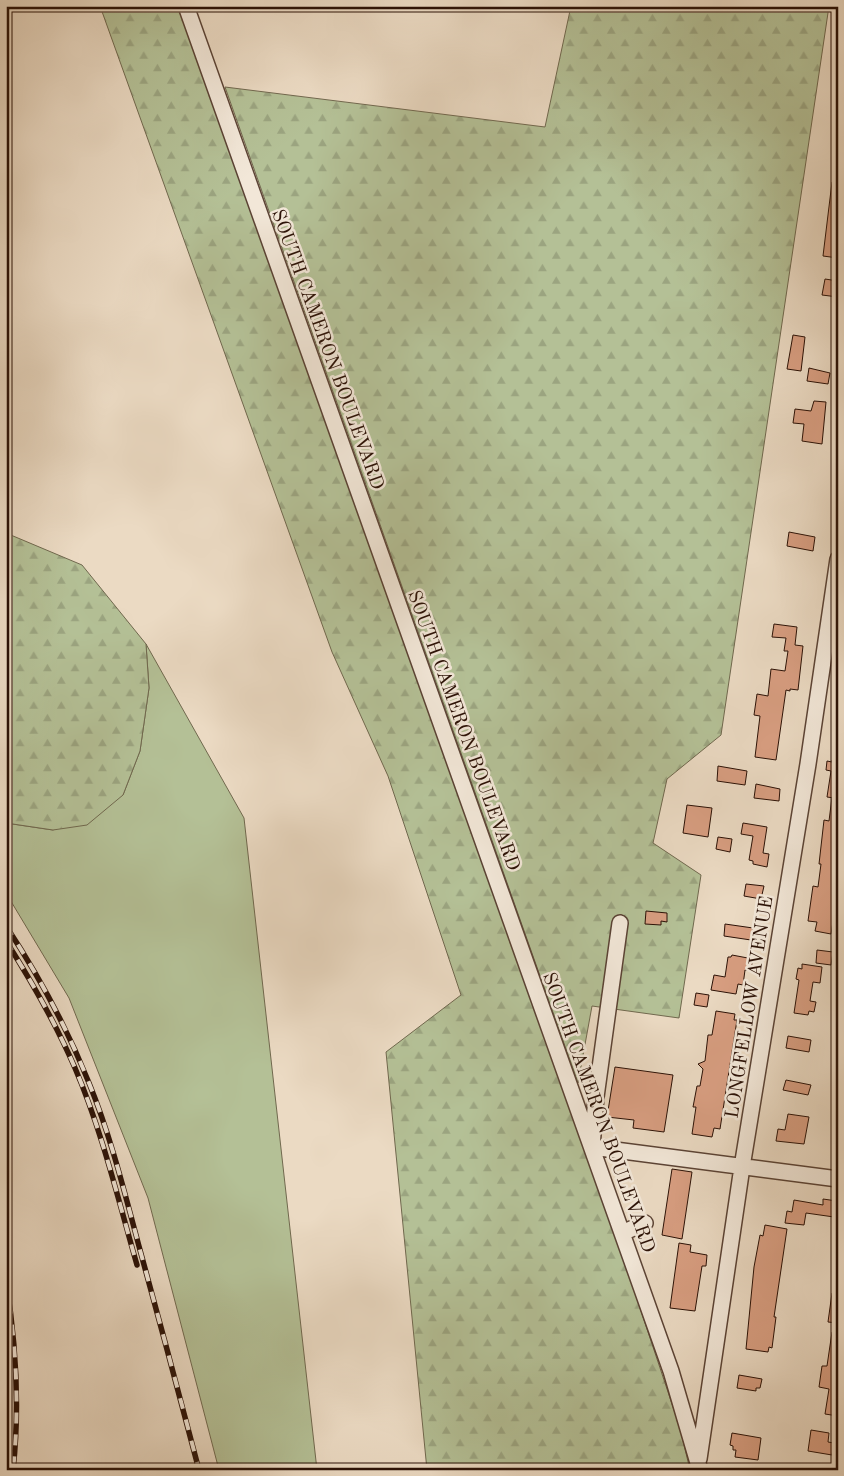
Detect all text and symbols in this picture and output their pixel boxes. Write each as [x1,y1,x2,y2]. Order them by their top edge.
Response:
street label: SOUTH CAMERON BOULEVARD [267,207,386,493]
street label: SOUTH CAMERON BOULEVARD [403,588,522,874]
street label: LONGFELLOW AVENUE [723,895,777,1120]
street label: SOUTH CAMERON BOULEVARD [538,970,657,1256]

